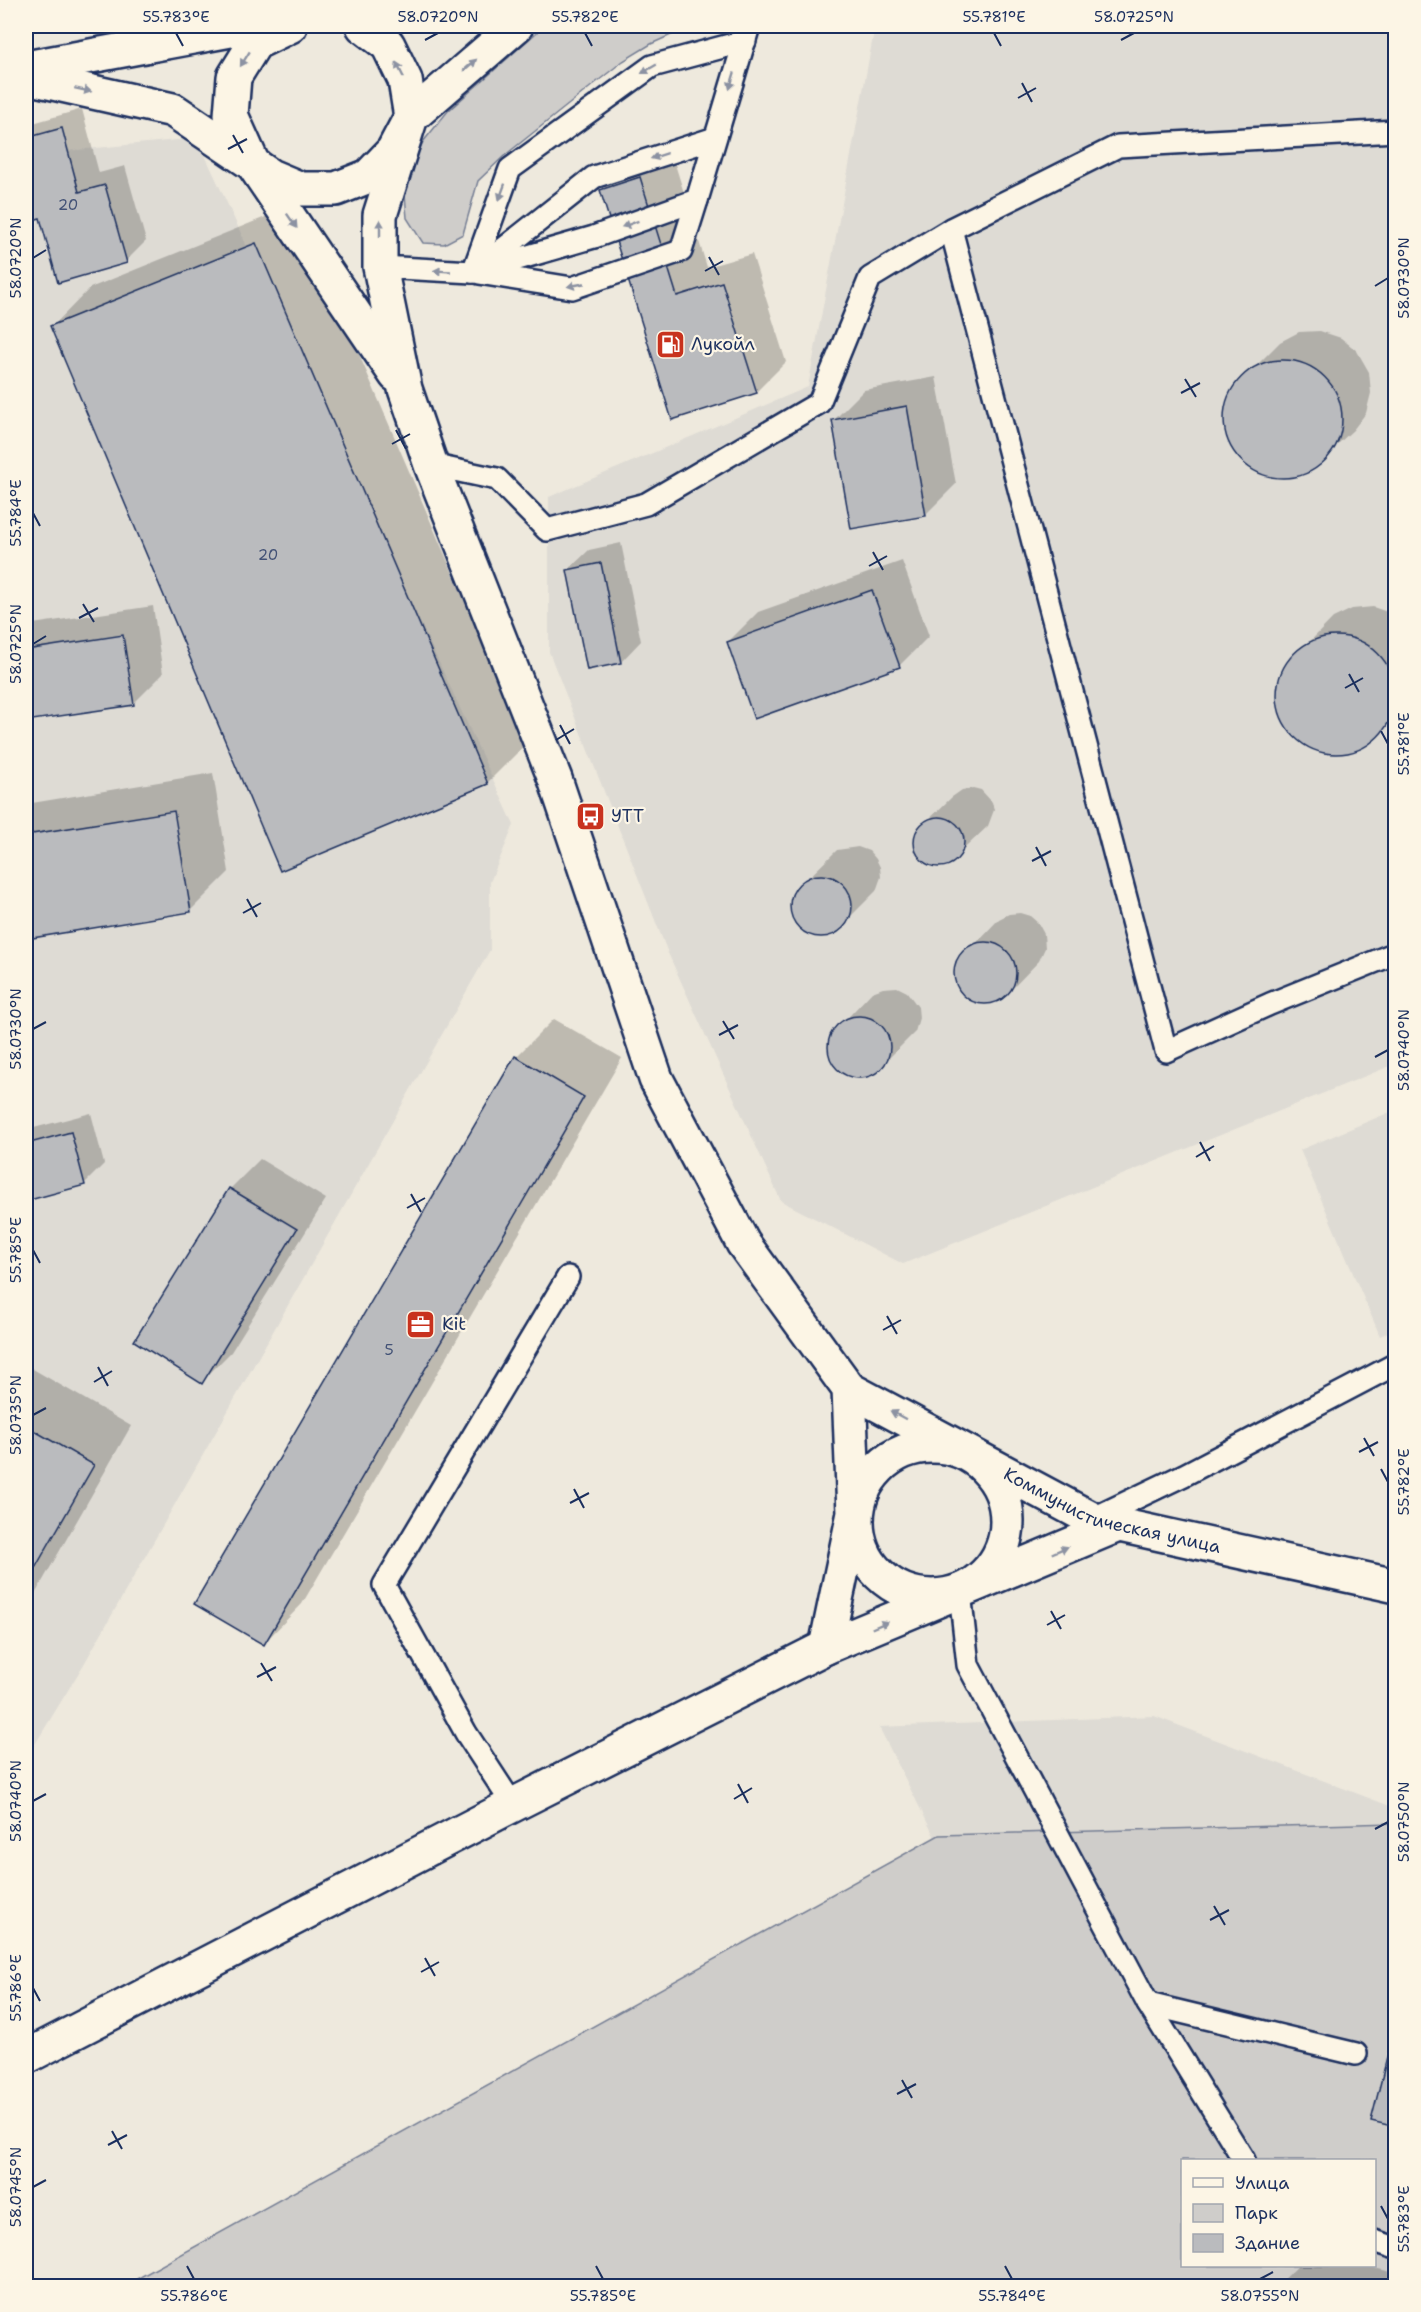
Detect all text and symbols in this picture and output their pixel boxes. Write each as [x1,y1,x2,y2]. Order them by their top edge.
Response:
text: 55.783°E [142,7,210,27]
text: 58.0720°N [398,7,478,27]
text: 55.782°E [551,7,619,27]
text: 55.781°E [962,7,1026,27]
text: 58.0725°N [1094,7,1174,27]
one-way arrow [239,51,250,67]
one-way arrow [462,59,477,72]
one-way arrow [396,61,405,78]
one-way arrow [641,64,657,75]
one-way arrow [727,72,736,90]
one-way arrow [73,86,92,95]
one-way arrow [650,152,668,161]
one-way arrow [497,183,506,201]
house number: 20 [58,195,78,215]
one-way arrow [286,212,298,228]
text: 58.0720°N [6,218,26,298]
one-way arrow [375,219,385,238]
one-way arrow [621,220,639,229]
text: 58.0730°N [1394,237,1414,319]
one-way arrow [433,266,452,275]
one-way arrow [566,281,585,290]
fuel station icon: Лукойл [654,328,686,360]
place label: Лукойл [691,332,755,356]
text: 55.784°E [6,479,26,547]
house number: 20 [258,545,278,565]
text: 58.0725°N [6,604,26,684]
text: 55.781°E [1394,712,1414,776]
bus stop icon: УТТ [574,800,606,832]
place label: УТТ [611,804,644,828]
text: 58.0730°N [6,988,26,1070]
text: 58.0740°N [1394,1009,1414,1091]
text: 55.785°E [6,1217,26,1283]
office icon: Kit [405,1308,437,1340]
place label: Kit [442,1312,466,1336]
house number: 5 [384,1340,394,1360]
text: 58.0735°N [6,1375,26,1455]
one-way arrow [889,1410,906,1420]
text: 55.782°E [1394,1448,1414,1516]
street label: Коммунистическая улица [999,1462,1223,1559]
one-way arrow [1051,1545,1069,1554]
one-way arrow [871,1620,889,1629]
text: 58.0740°N [6,1760,26,1842]
text: 58.0750°N [1394,1782,1414,1862]
text: 55.786°E [6,1954,26,2022]
text: 58.0745°N [6,2147,26,2227]
legend [1181,2159,1376,2267]
text: Улица [1235,2171,1289,2195]
text: 55.783°E [1394,2185,1414,2253]
text: Парк [1235,2201,1278,2225]
text: Здание [1235,2231,1300,2255]
text: 55.786°E [160,2286,228,2306]
text: 55.785°E [570,2286,636,2306]
text: 55.784°E [978,2286,1046,2306]
text: 58.0755°N [1220,2286,1300,2306]

